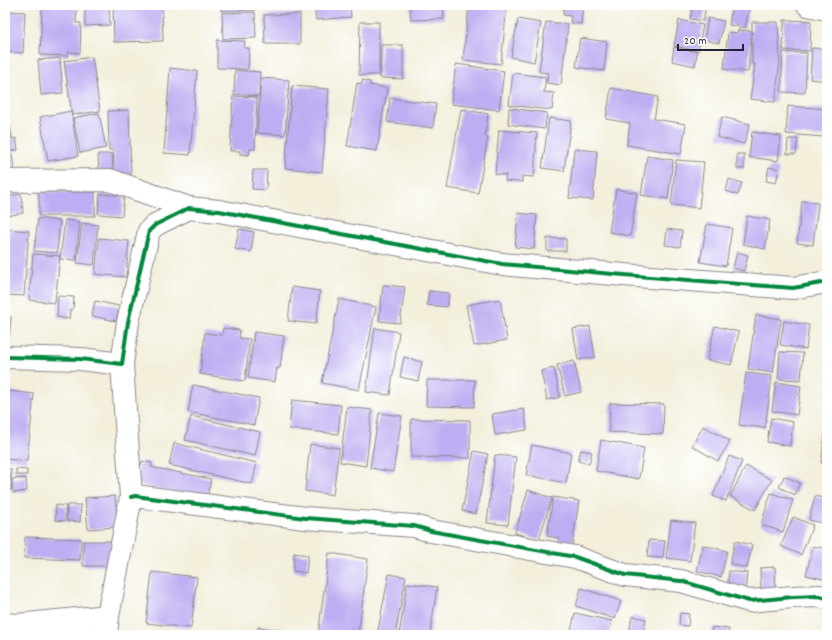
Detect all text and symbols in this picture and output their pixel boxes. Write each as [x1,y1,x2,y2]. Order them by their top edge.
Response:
scale bar [678,26,743,52]
text: 20 m [684,33,707,50]

